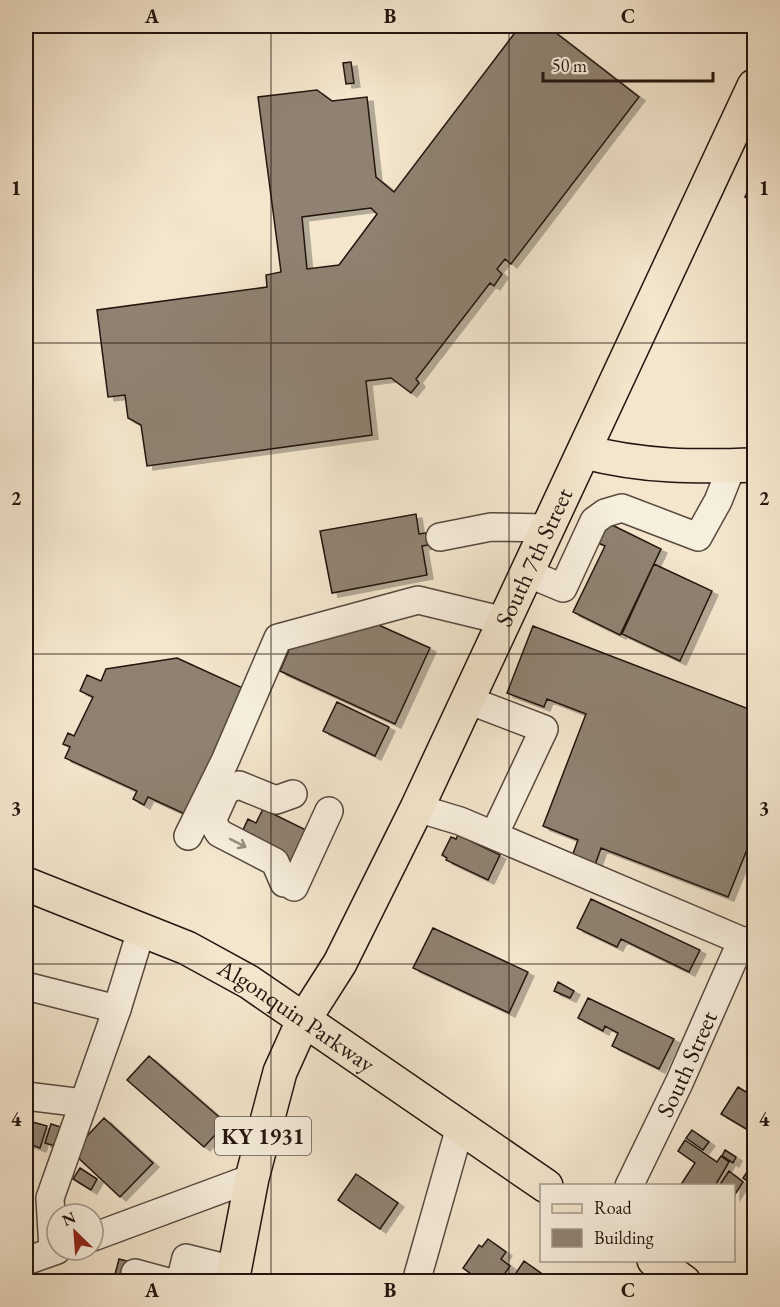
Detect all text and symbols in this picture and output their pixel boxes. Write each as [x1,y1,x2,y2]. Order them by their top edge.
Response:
text: A [144,3,160,29]
text: B [384,3,396,29]
text: C [621,3,635,29]
scale bar [543,45,712,83]
text: 50 m [552,54,587,77]
text: 1 [11,175,21,201]
text: 1 [759,175,769,201]
street label: South 7th Street [488,482,579,631]
text: 2 [11,485,22,511]
text: 2 [759,485,770,511]
text: 3 [11,795,21,821]
text: 3 [759,795,769,821]
one-way arrow [228,838,246,849]
street label: Algonquin Parkway [212,951,382,1079]
street label: South Street [649,1006,724,1122]
text: 4 [11,1106,22,1132]
text: 4 [759,1106,770,1132]
road number: KY 1931 [215,1117,311,1155]
legend [540,1184,735,1262]
text: Road [594,1196,633,1219]
north arrow [45,1202,105,1262]
text: N [59,1207,79,1231]
text: Building [594,1226,654,1249]
text: A [144,1277,160,1303]
text: B [384,1277,396,1303]
text: C [621,1277,635,1303]

